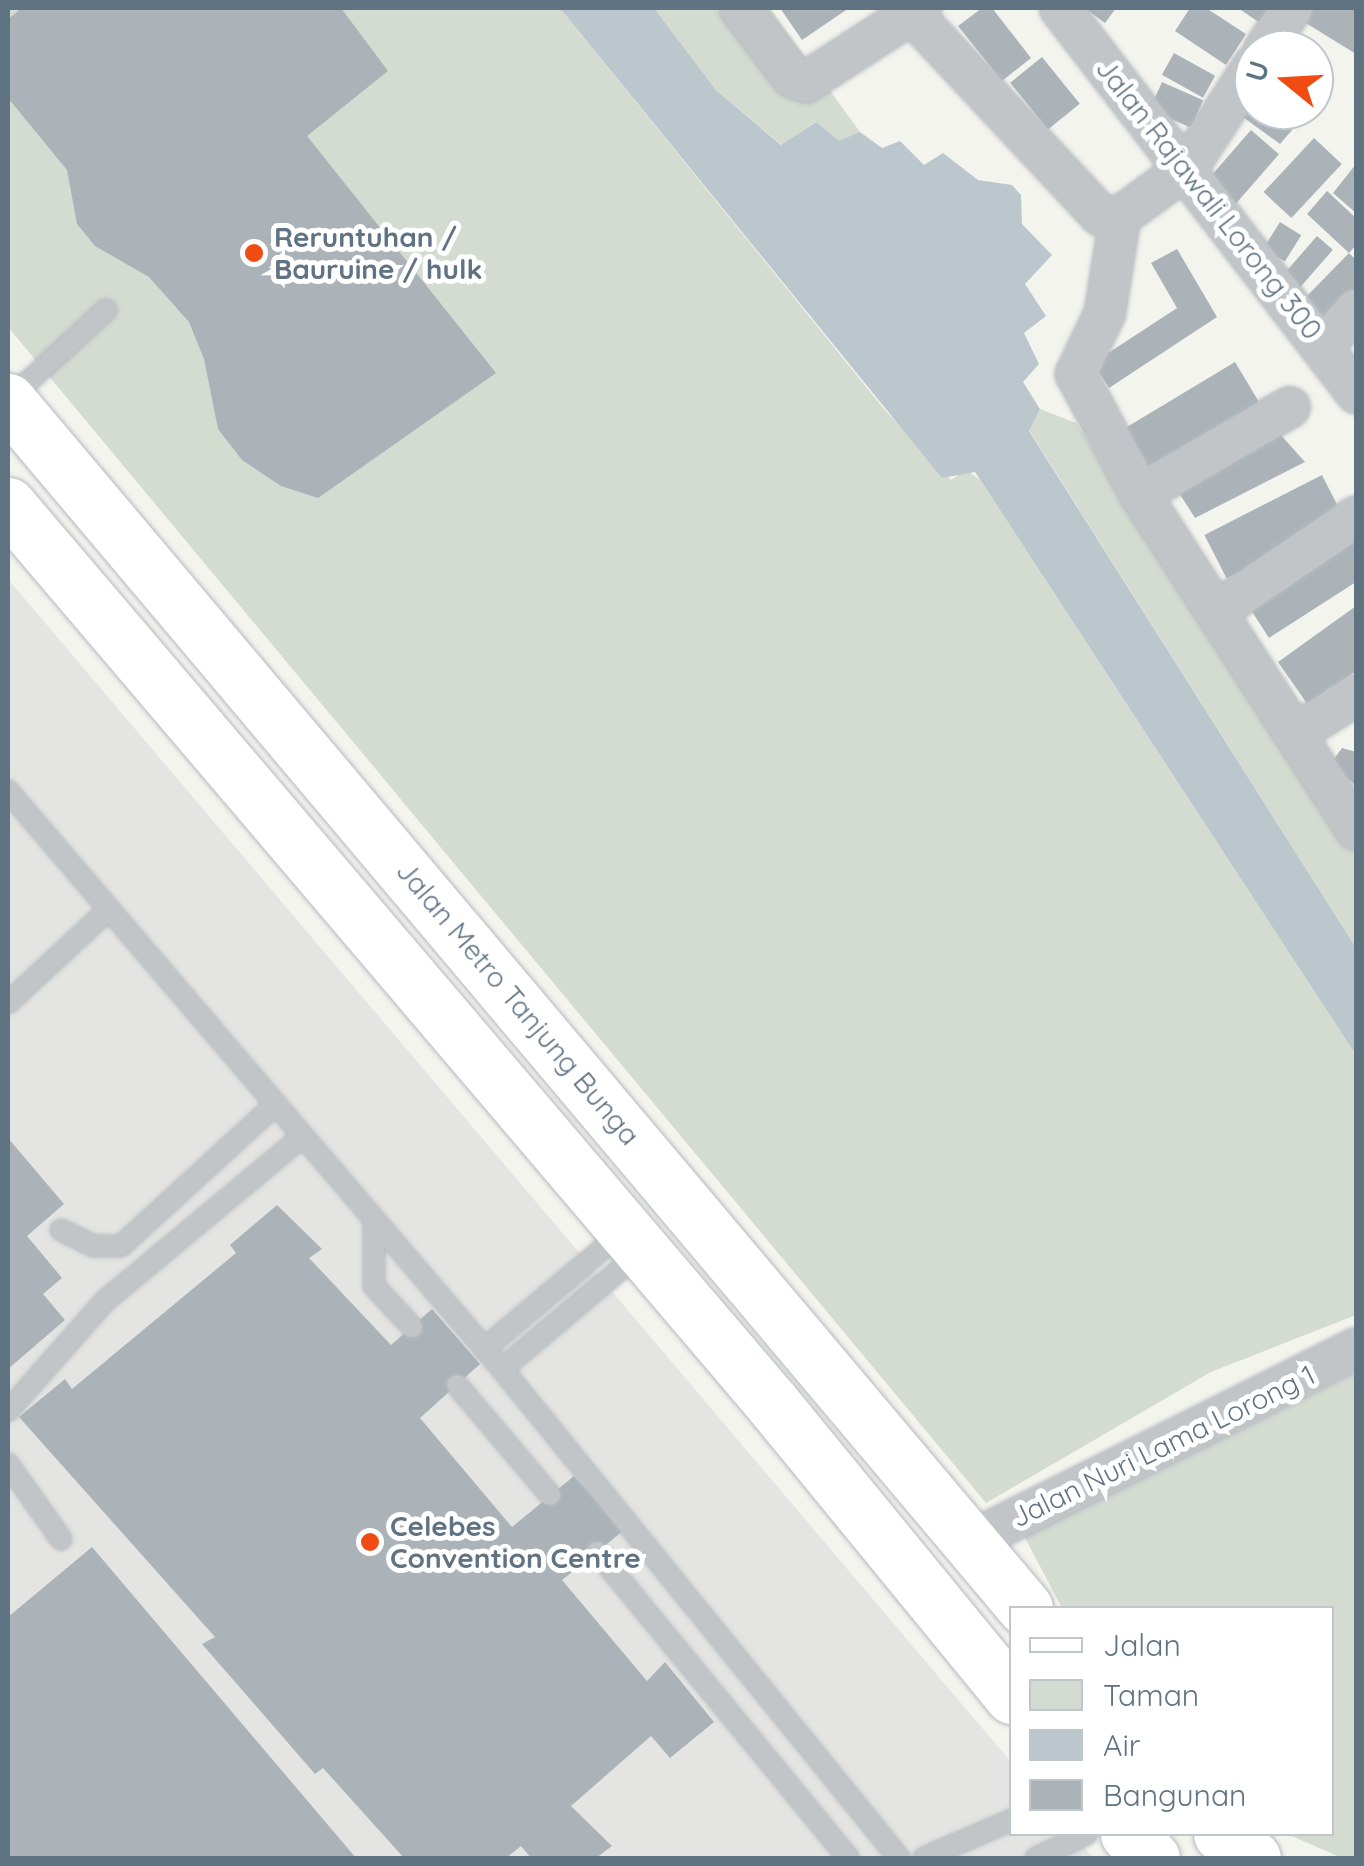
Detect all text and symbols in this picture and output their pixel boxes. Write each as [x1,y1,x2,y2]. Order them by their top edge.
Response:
north arrow [1234,30,1334,130]
street label: Jalan Rajawali Lorong 300 [1089,52,1329,346]
text: U [1237,56,1277,86]
place label: Reruntuhan / Bauruine / hulk [274,220,482,286]
marker: Reruntuhan / Bauruine / hulk [243,242,265,264]
street label: Jalan Metro Tanjung Bunga [389,854,647,1152]
street label: Jalan Nuri Lama Lorong 1 [1006,1358,1320,1534]
place label: Celebes Convention Centre [390,1509,641,1575]
marker: Celebes Convention Centre [359,1531,381,1553]
legend [1009,1606,1334,1836]
text: Jalan [1103,1626,1181,1664]
text: Taman [1103,1676,1199,1714]
text: Air [1103,1726,1140,1764]
text: Bangunan [1103,1776,1246,1814]

